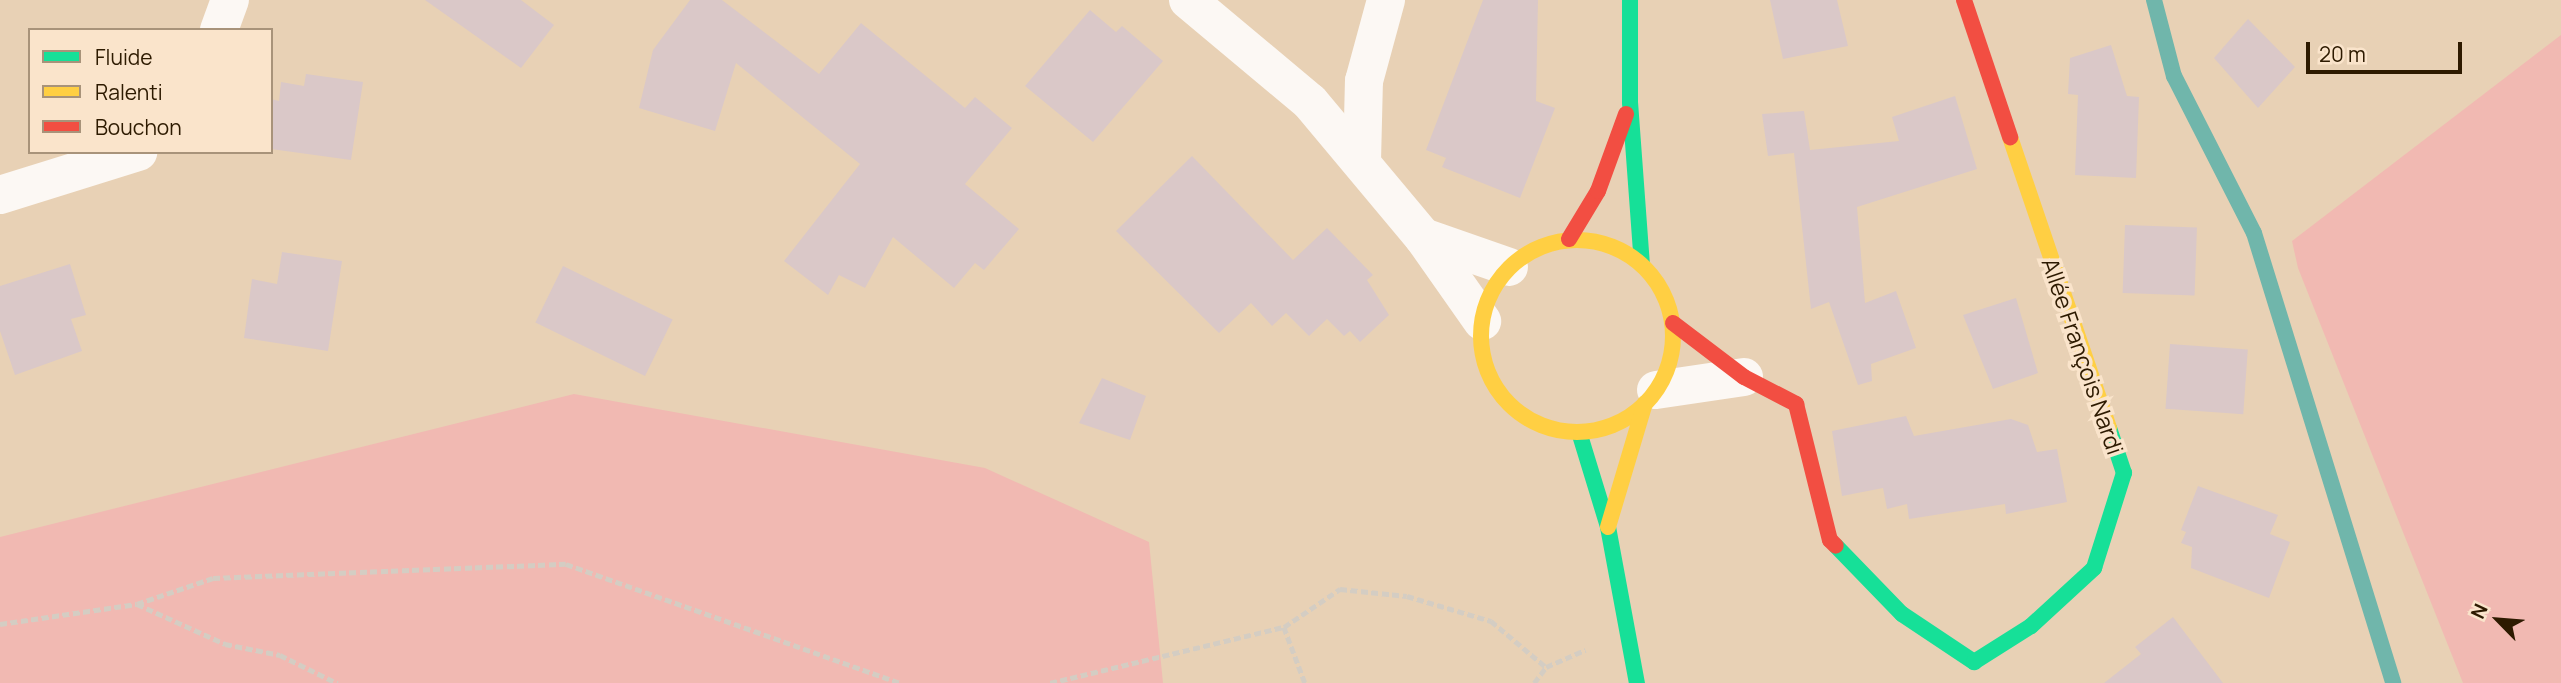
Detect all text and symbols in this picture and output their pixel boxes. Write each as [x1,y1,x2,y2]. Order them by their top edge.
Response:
legend [28,28,273,154]
scale bar [2309,28,2465,72]
text: 20 m [2319,40,2366,68]
text: Fluide [95,43,153,71]
text: Ralenti [95,78,163,106]
text: Bouchon [95,113,182,141]
street label: Allée François Nardi [2036,254,2130,458]
north arrow [2463,585,2533,655]
text: N [2464,599,2494,623]

